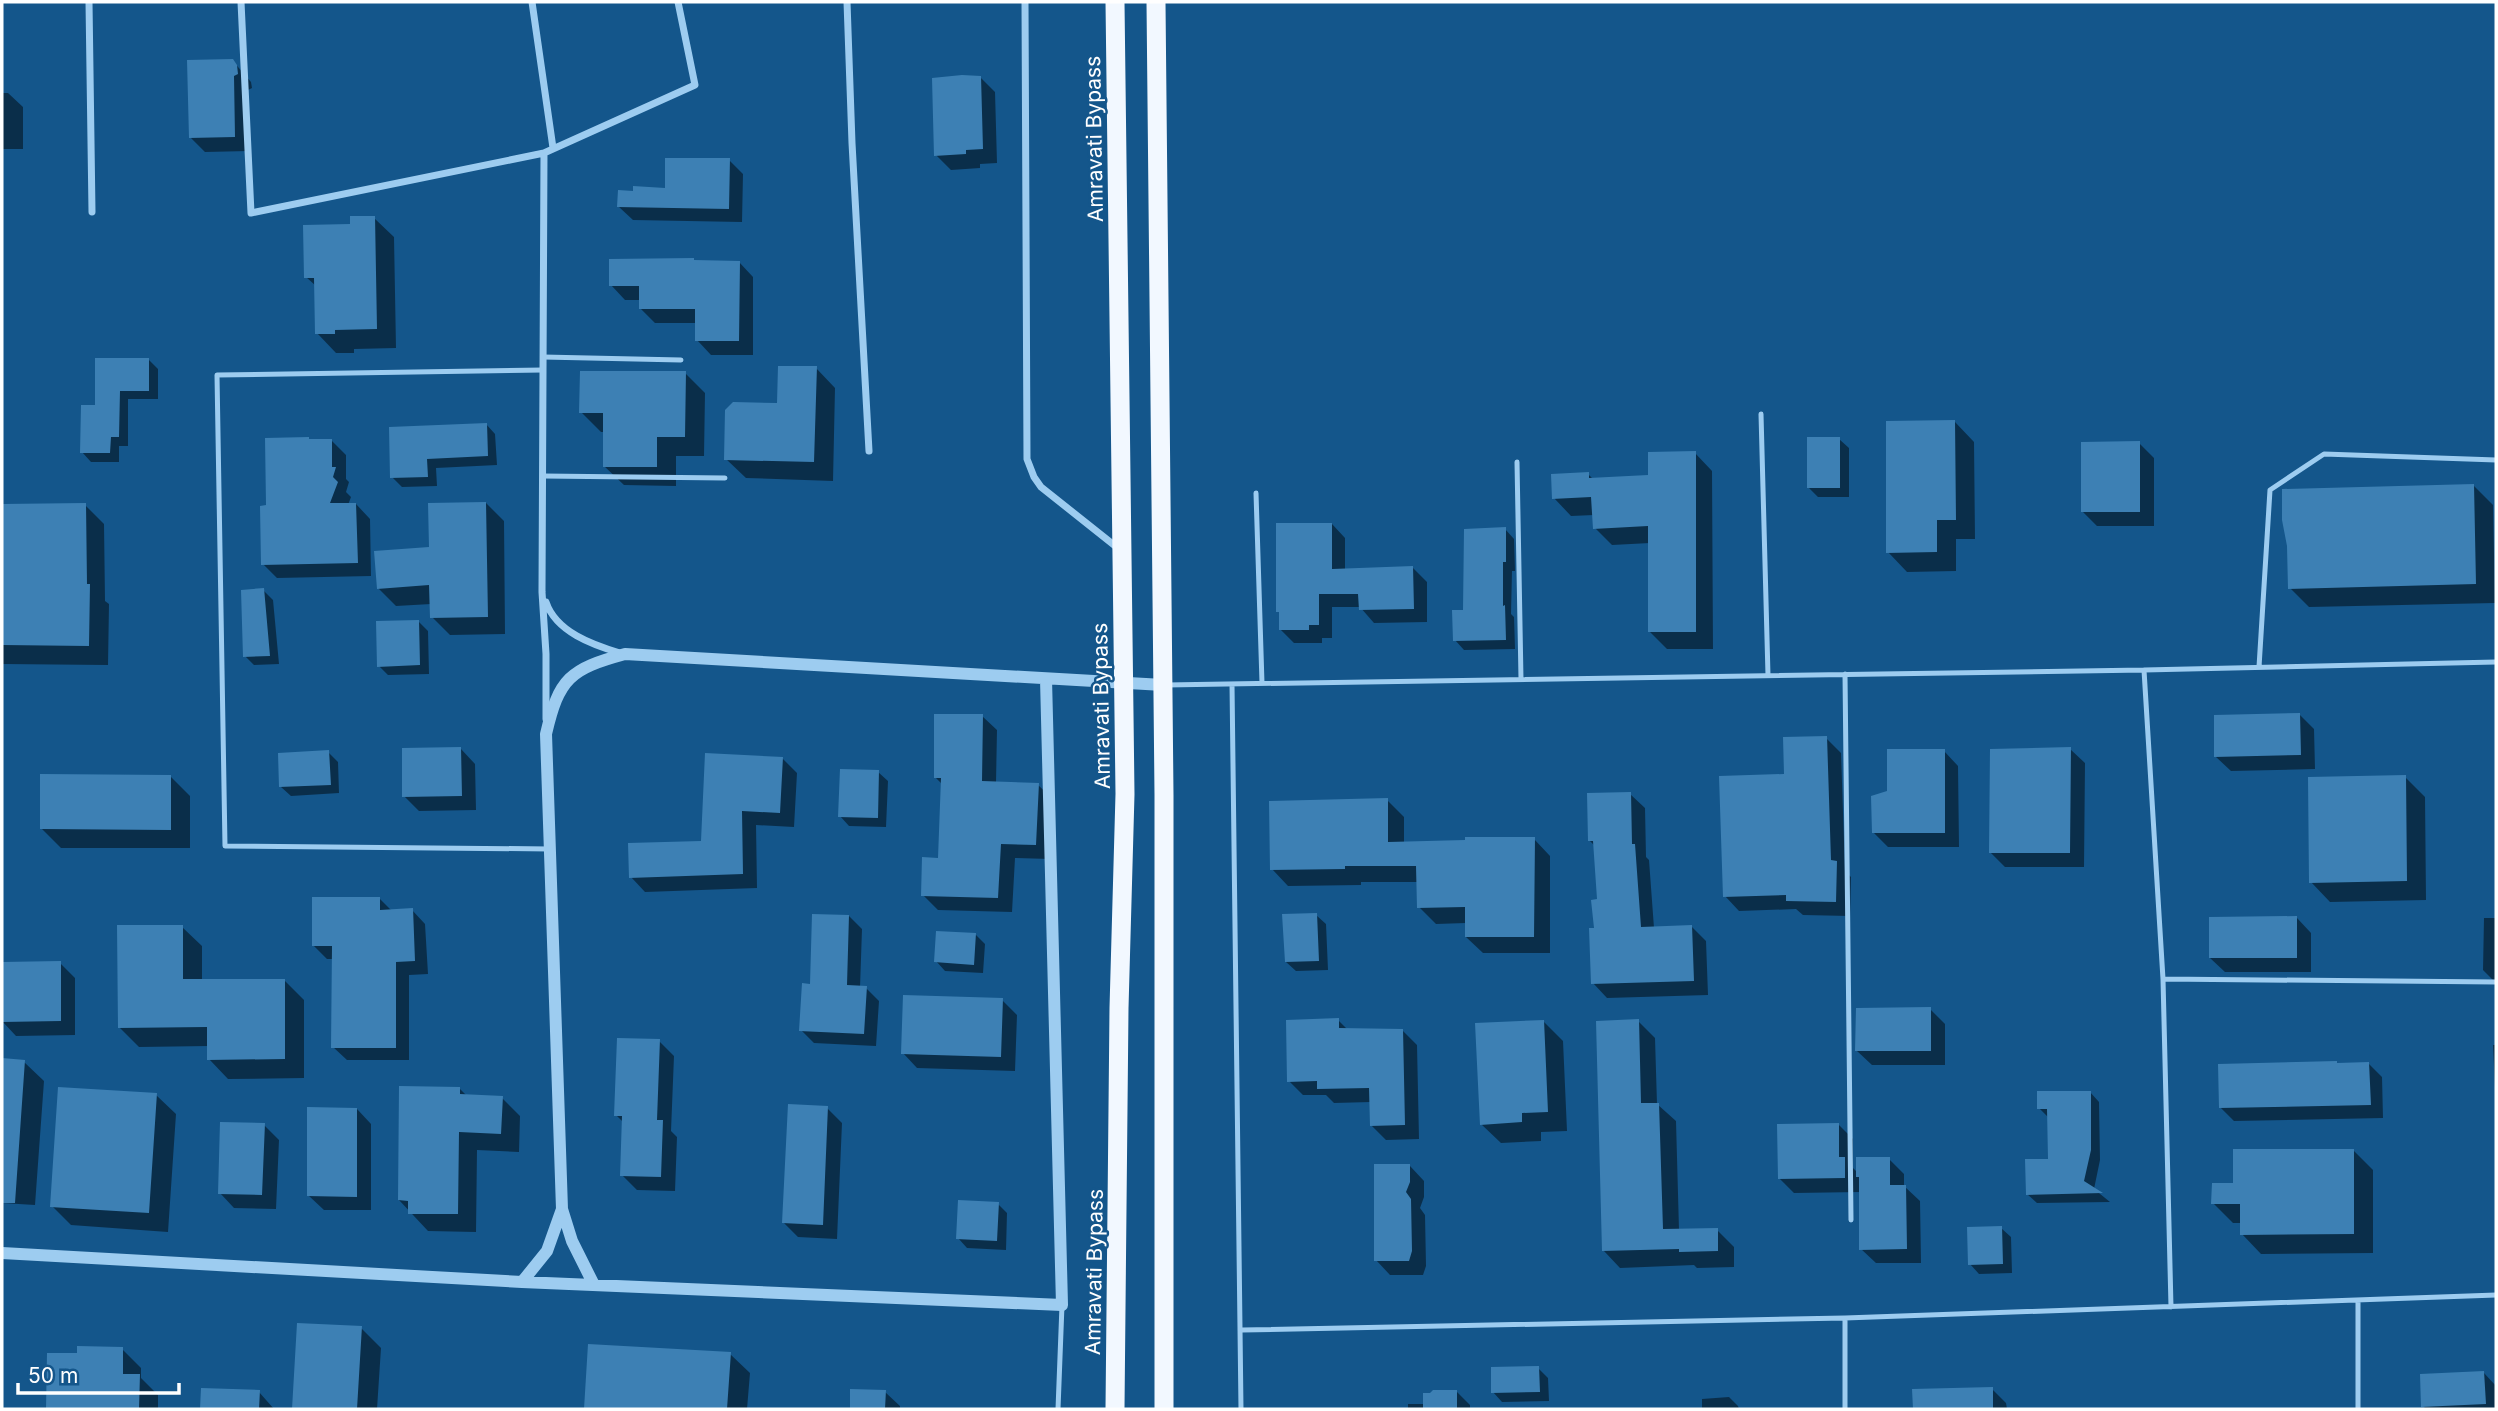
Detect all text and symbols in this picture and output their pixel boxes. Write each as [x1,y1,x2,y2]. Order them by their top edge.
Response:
street label: Amravati Bypass [1080,56,1108,222]
street label: Amravati Bypass [1087,623,1115,789]
street label: Amravati Bypass [1080,1189,1108,1355]
scale bar [18,1352,178,1396]
text: 50 m [28,1363,78,1388]

